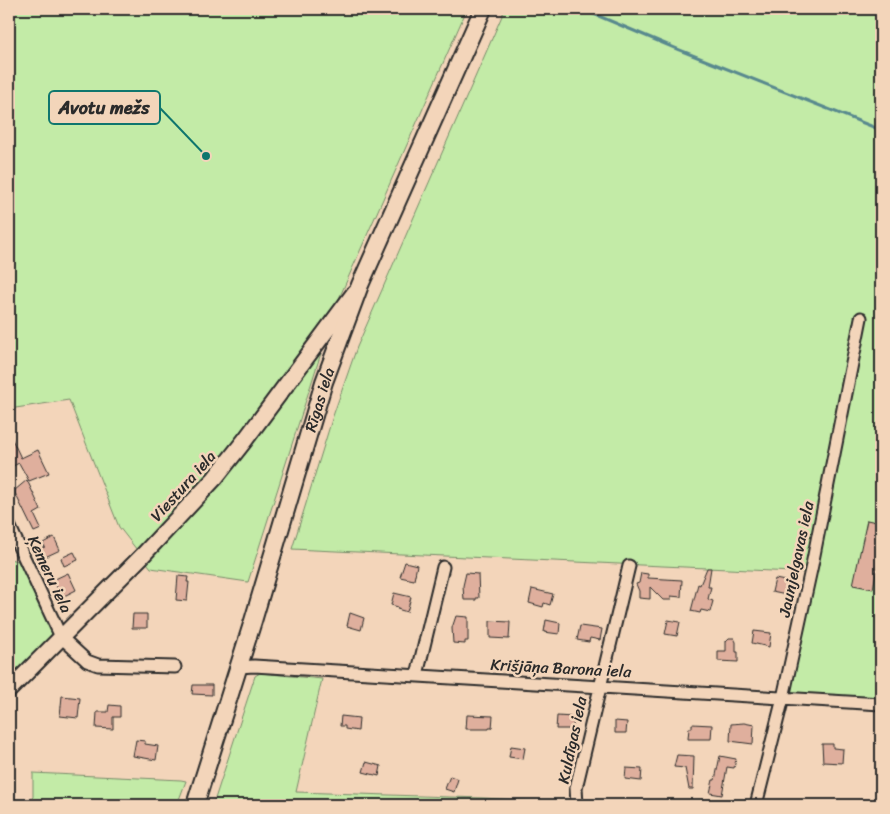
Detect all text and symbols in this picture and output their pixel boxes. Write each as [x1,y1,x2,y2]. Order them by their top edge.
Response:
callout: Avotu mežs [49,91,160,124]
text: Avotu mežs [58,92,150,124]
street label: Rīgas iela [295,363,343,436]
street label: Viestura iela [143,443,223,529]
street label: Jaunjelgavas iela [769,497,823,621]
street label: Ķemeru iela [19,530,81,618]
street label: Krišjāņa Barona iela [490,650,633,686]
street label: Kuldīgas iela [549,693,596,786]

